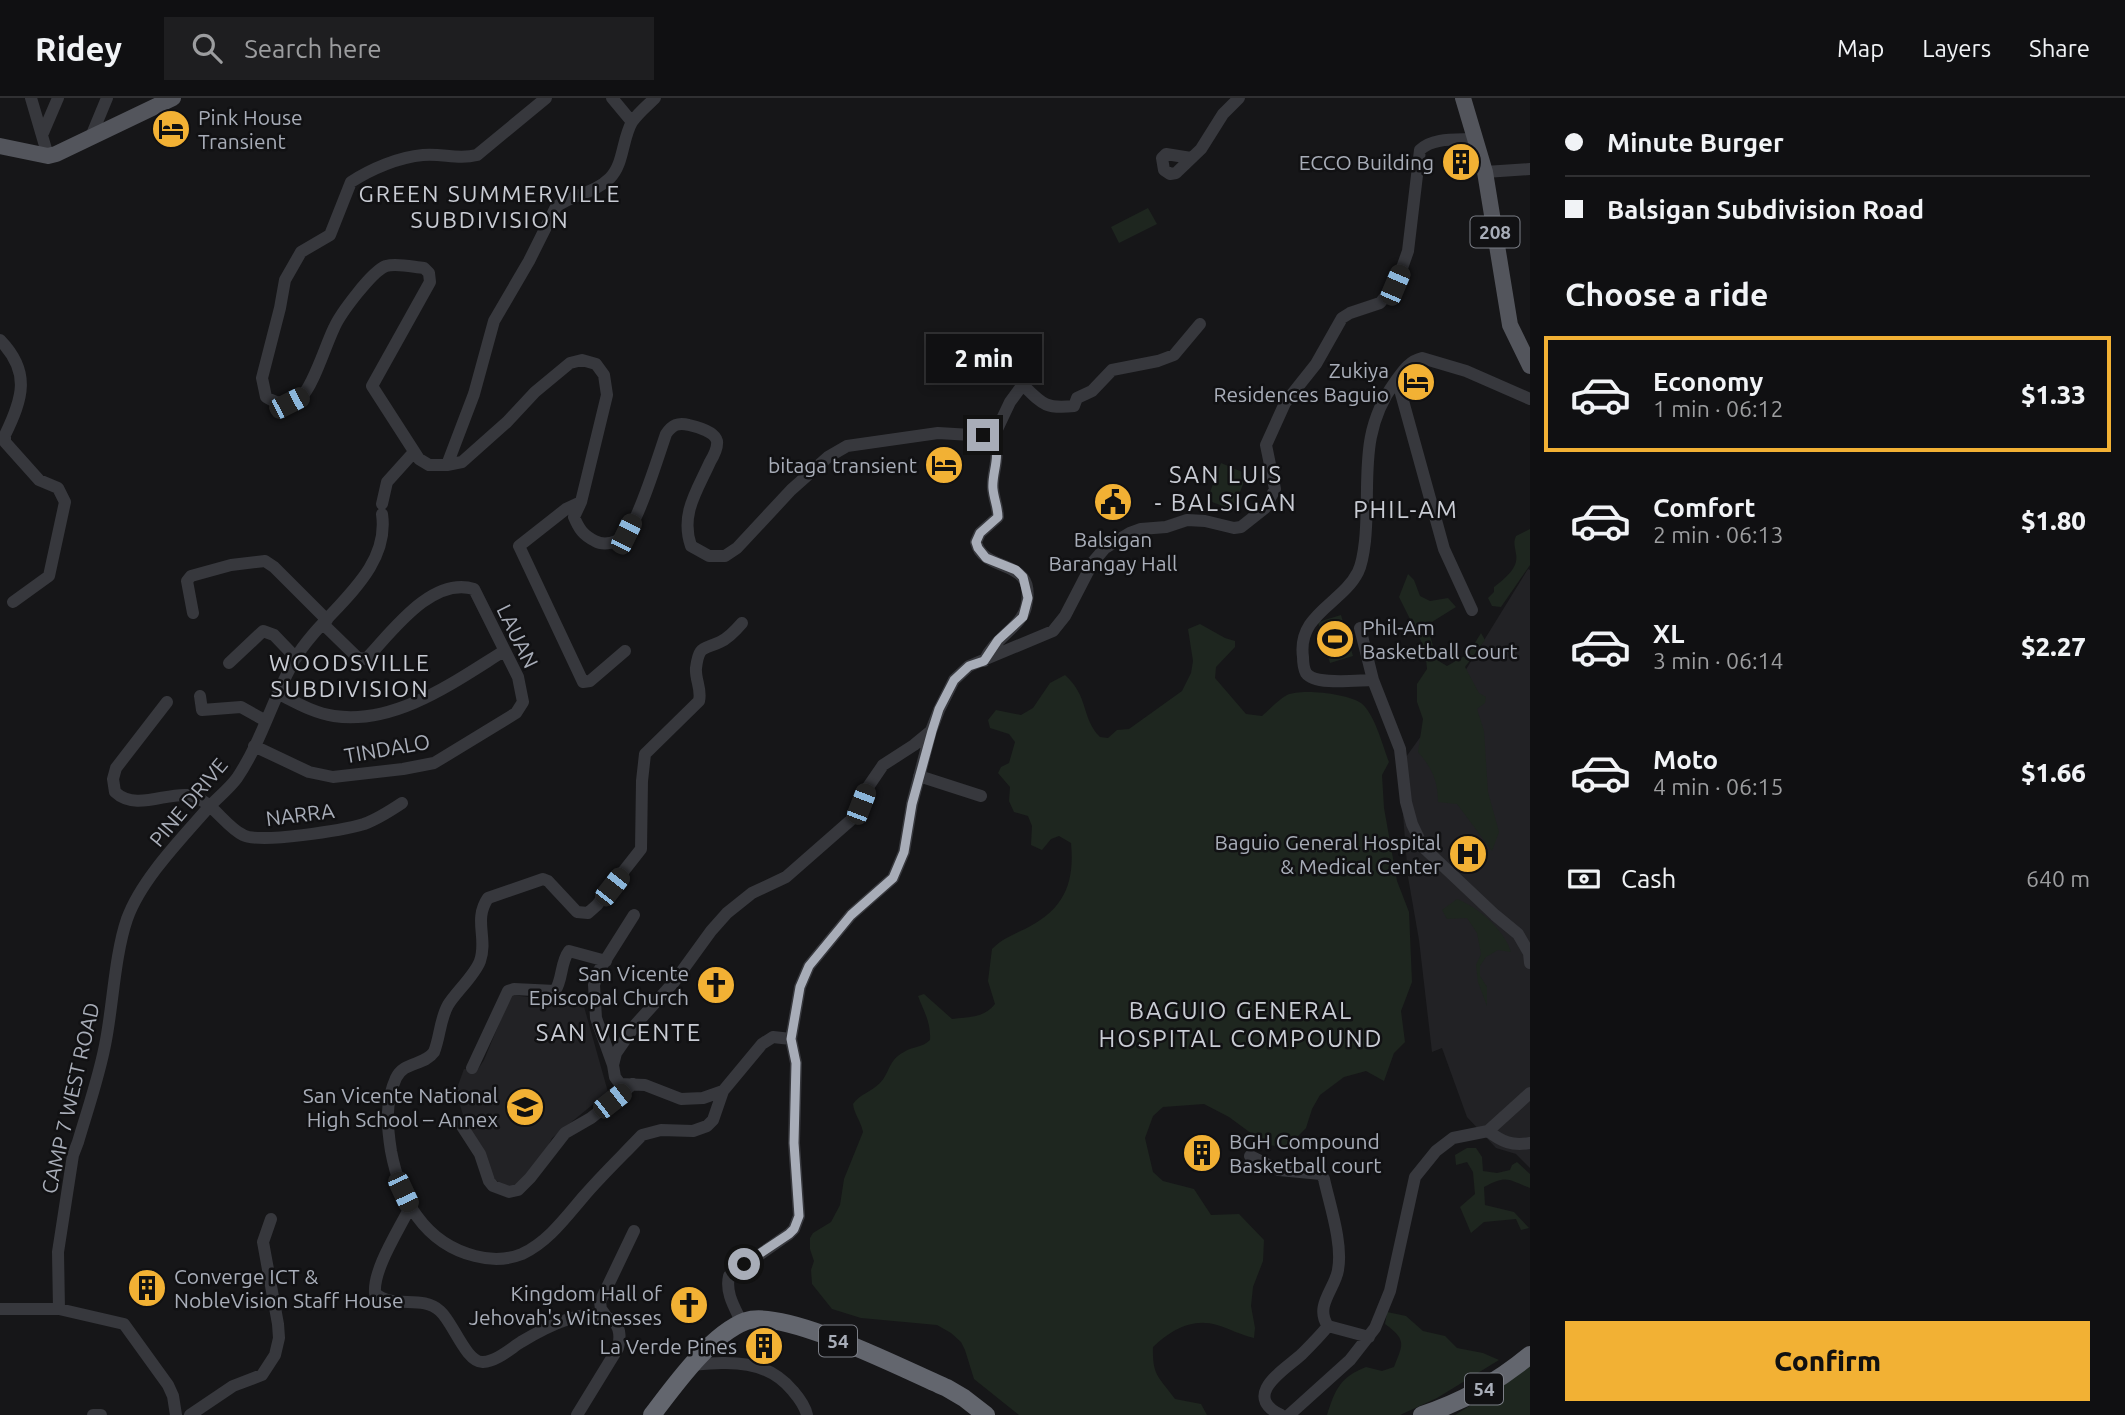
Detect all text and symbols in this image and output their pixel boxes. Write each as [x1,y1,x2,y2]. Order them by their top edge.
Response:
search box [164,17,654,80]
icon: search [188,29,226,67]
text: Ridey [35,30,122,67]
text: Search here [244,34,382,63]
text: Map [1837,35,1884,62]
text: Layers [1922,35,1991,62]
text: Share [2029,35,2090,62]
place label: Pink House Transient [198,105,303,153]
hotel icon: Pink House Transient [150,108,192,150]
text: Minute Burger [1607,128,1784,157]
building icon: ECCO Building [1440,141,1482,183]
place label: ECCO Building [1299,150,1434,174]
district label: GREEN SUMMERVILLE SUBDIVISION [359,181,621,232]
text: Balsigan Subdivision Road [1607,195,1924,224]
road number: 208 [1470,216,1520,248]
car [1378,262,1413,308]
text: Choose a ride [1565,276,1768,312]
callout: 2 min [925,334,1041,382]
text: 2 min [955,346,1013,371]
place label: Zukiya Residences Baguio [1213,358,1389,406]
hotel icon: Zukiya Residences Baguio [1395,361,1437,403]
icon: car [1569,363,1632,426]
text: Economy [1653,367,1763,396]
text: $1.33 [2021,380,2086,409]
car [266,384,313,422]
text: 1 min · 06:12 [1653,396,1784,421]
route end [967,419,999,451]
hotel icon: bitaga transient [923,444,965,486]
place label: bitaga transient [768,453,917,477]
district label: SAN LUIS - BALSIGAN [1154,461,1298,516]
public building icon: Balsigan Barangay Hall [1092,481,1134,523]
icon: car [1569,489,1632,552]
text: Comfort [1653,493,1756,522]
district label: PHIL-AM [1353,496,1459,523]
text: $1.80 [2021,506,2086,535]
car [608,511,645,557]
text: 2 min · 06:13 [1653,522,1784,547]
place label: Balsigan Barangay Hall [1048,527,1178,575]
street label: LAUAN [492,600,544,672]
place label: Phil-Am Basketball Court [1362,615,1518,663]
icon: car [1569,615,1632,678]
sports icon: Phil-Am Basketball Court [1314,618,1356,660]
text: XL [1653,619,1684,648]
text: $2.27 [2021,632,2086,661]
text: 3 min · 06:14 [1653,648,1784,673]
district label: WOODSVILLE SUBDIVISION [269,650,431,701]
street label: TINDALO [342,729,432,767]
icon: car [1569,741,1632,804]
text: Moto [1653,745,1718,774]
street label: PINE DRIVE [144,753,232,851]
text: $1.66 [2021,758,2086,787]
text: 4 min · 06:15 [1653,774,1784,799]
car [844,781,879,827]
street label: NARRA [264,798,336,830]
place label: Baguio General Hospital & Medical Center [1215,830,1441,878]
hospital icon: Baguio General Hospital & Medical Center [1447,833,1489,875]
icon: cash [1565,860,1603,898]
car [591,864,634,910]
text: Cash [1621,864,1676,893]
text: 640 m [2026,866,2090,891]
place label: San Vicente Episcopal Church [529,961,689,1009]
church icon: San Vicente Episcopal Church [695,964,737,1006]
district label: BAGUIO GENERAL HOSPITAL COMPOUND [1098,997,1384,1052]
street label: CAMP 7 WEST ROAD [36,1000,104,1196]
district label: SAN VICENTE [536,1019,702,1046]
car [589,1080,636,1122]
place label: San Vicente National High School – Annex [303,1083,498,1131]
school or university icon: San Vicente National High School – Annex [504,1086,546,1128]
place label: BGH Compound Basketball court [1229,1129,1381,1177]
building icon: BGH Compound Basketball court [1181,1132,1223,1174]
car [385,1169,422,1215]
route start [728,1248,760,1280]
place label: Converge ICT & NobleVision Staff House [174,1264,404,1312]
building icon: Converge ICT & NobleVision Staff House [126,1267,168,1309]
place label: Kingdom Hall of Jehovah's Witnesses [469,1281,663,1329]
church icon: Kingdom Hall of Jehovah's Witnesses [668,1284,710,1326]
button: Confirm [1565,1321,2090,1401]
building icon: La Verde Pines [743,1325,785,1367]
road number: 54 [819,1326,857,1357]
place label: La Verde Pines [600,1334,737,1358]
road number: 54 [1465,1373,1503,1404]

